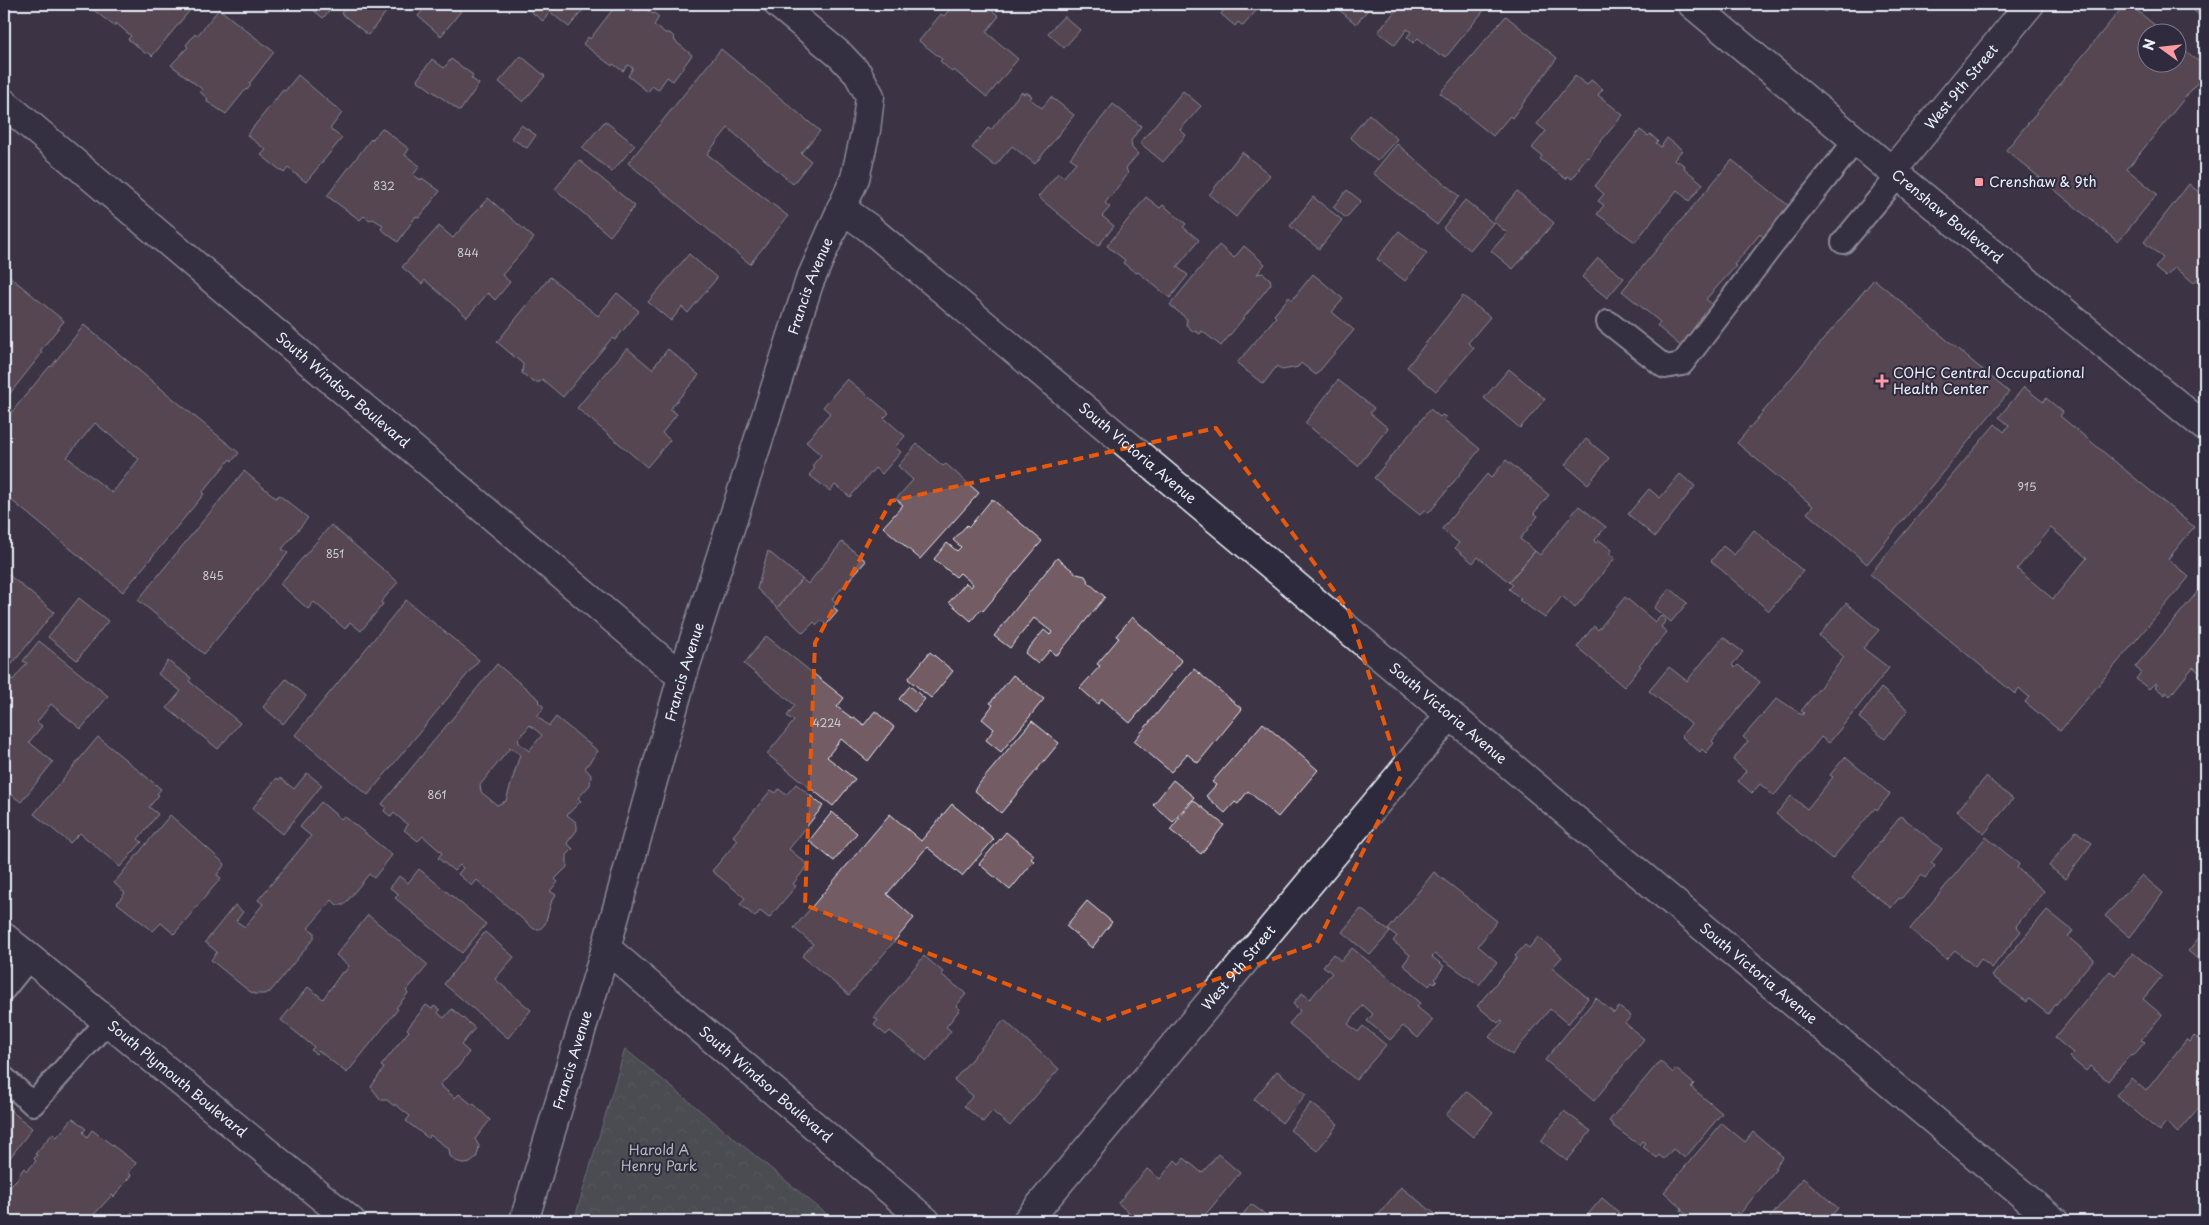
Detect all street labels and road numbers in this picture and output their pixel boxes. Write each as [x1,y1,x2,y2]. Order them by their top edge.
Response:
street label: West 9th Street [1919,39,2003,134]
street label: Crenshaw Boulevard [1887,164,2008,268]
street label: Francis Avenue [782,234,838,337]
street label: South Windsor Boulevard [272,327,415,453]
street label: South Victoria Avenue [1075,397,1202,509]
street label: Francis Avenue [659,619,709,724]
street label: South Victoria Avenue [1385,657,1512,769]
street label: South Victoria Avenue [1695,918,1823,1029]
street label: West 9th Street [1196,920,1280,1015]
street label: Francis Avenue [547,1007,597,1112]
street label: South Plymouth Boulevard [103,1015,252,1142]
street label: South Windsor Boulevard [695,1021,838,1147]

